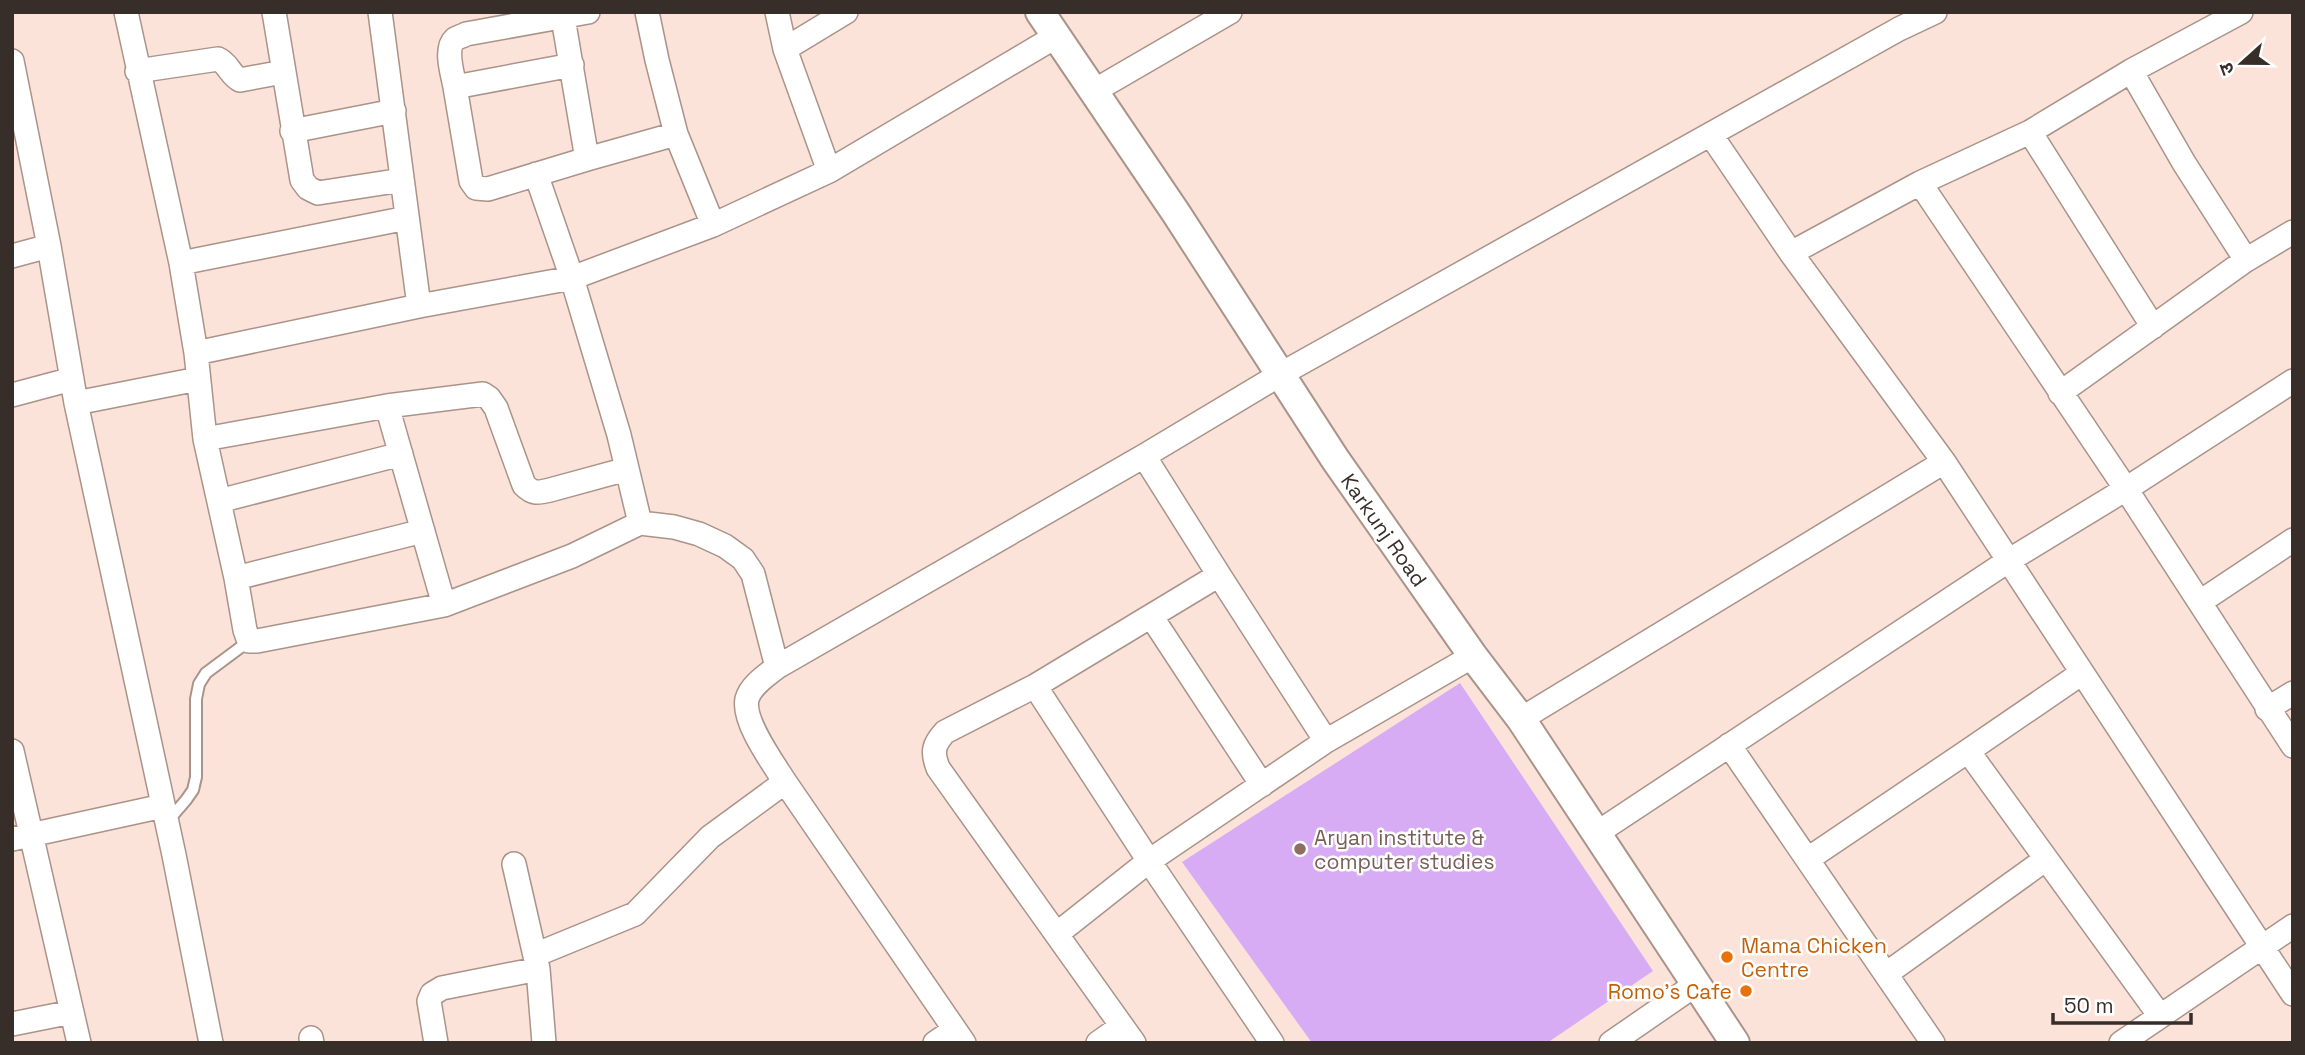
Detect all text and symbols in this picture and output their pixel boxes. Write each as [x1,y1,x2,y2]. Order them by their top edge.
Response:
north arrow [2207,28,2277,98]
text: उ [2213,58,2240,79]
street label: Karkunj Road [1335,468,1433,592]
place label: Aryan institute & computer studies [1314,824,1495,875]
marker: Aryan institute & computer studies [1292,841,1308,857]
place label: Mama Chicken Centre [1741,932,1887,983]
marker: Mama Chicken Centre [1719,949,1735,965]
place label: Romo's Cafe [1608,978,1732,1005]
scale bar [2053,982,2191,1026]
marker: Romo's Cafe [1738,983,1754,999]
text: 50 m [2064,992,2114,1019]

